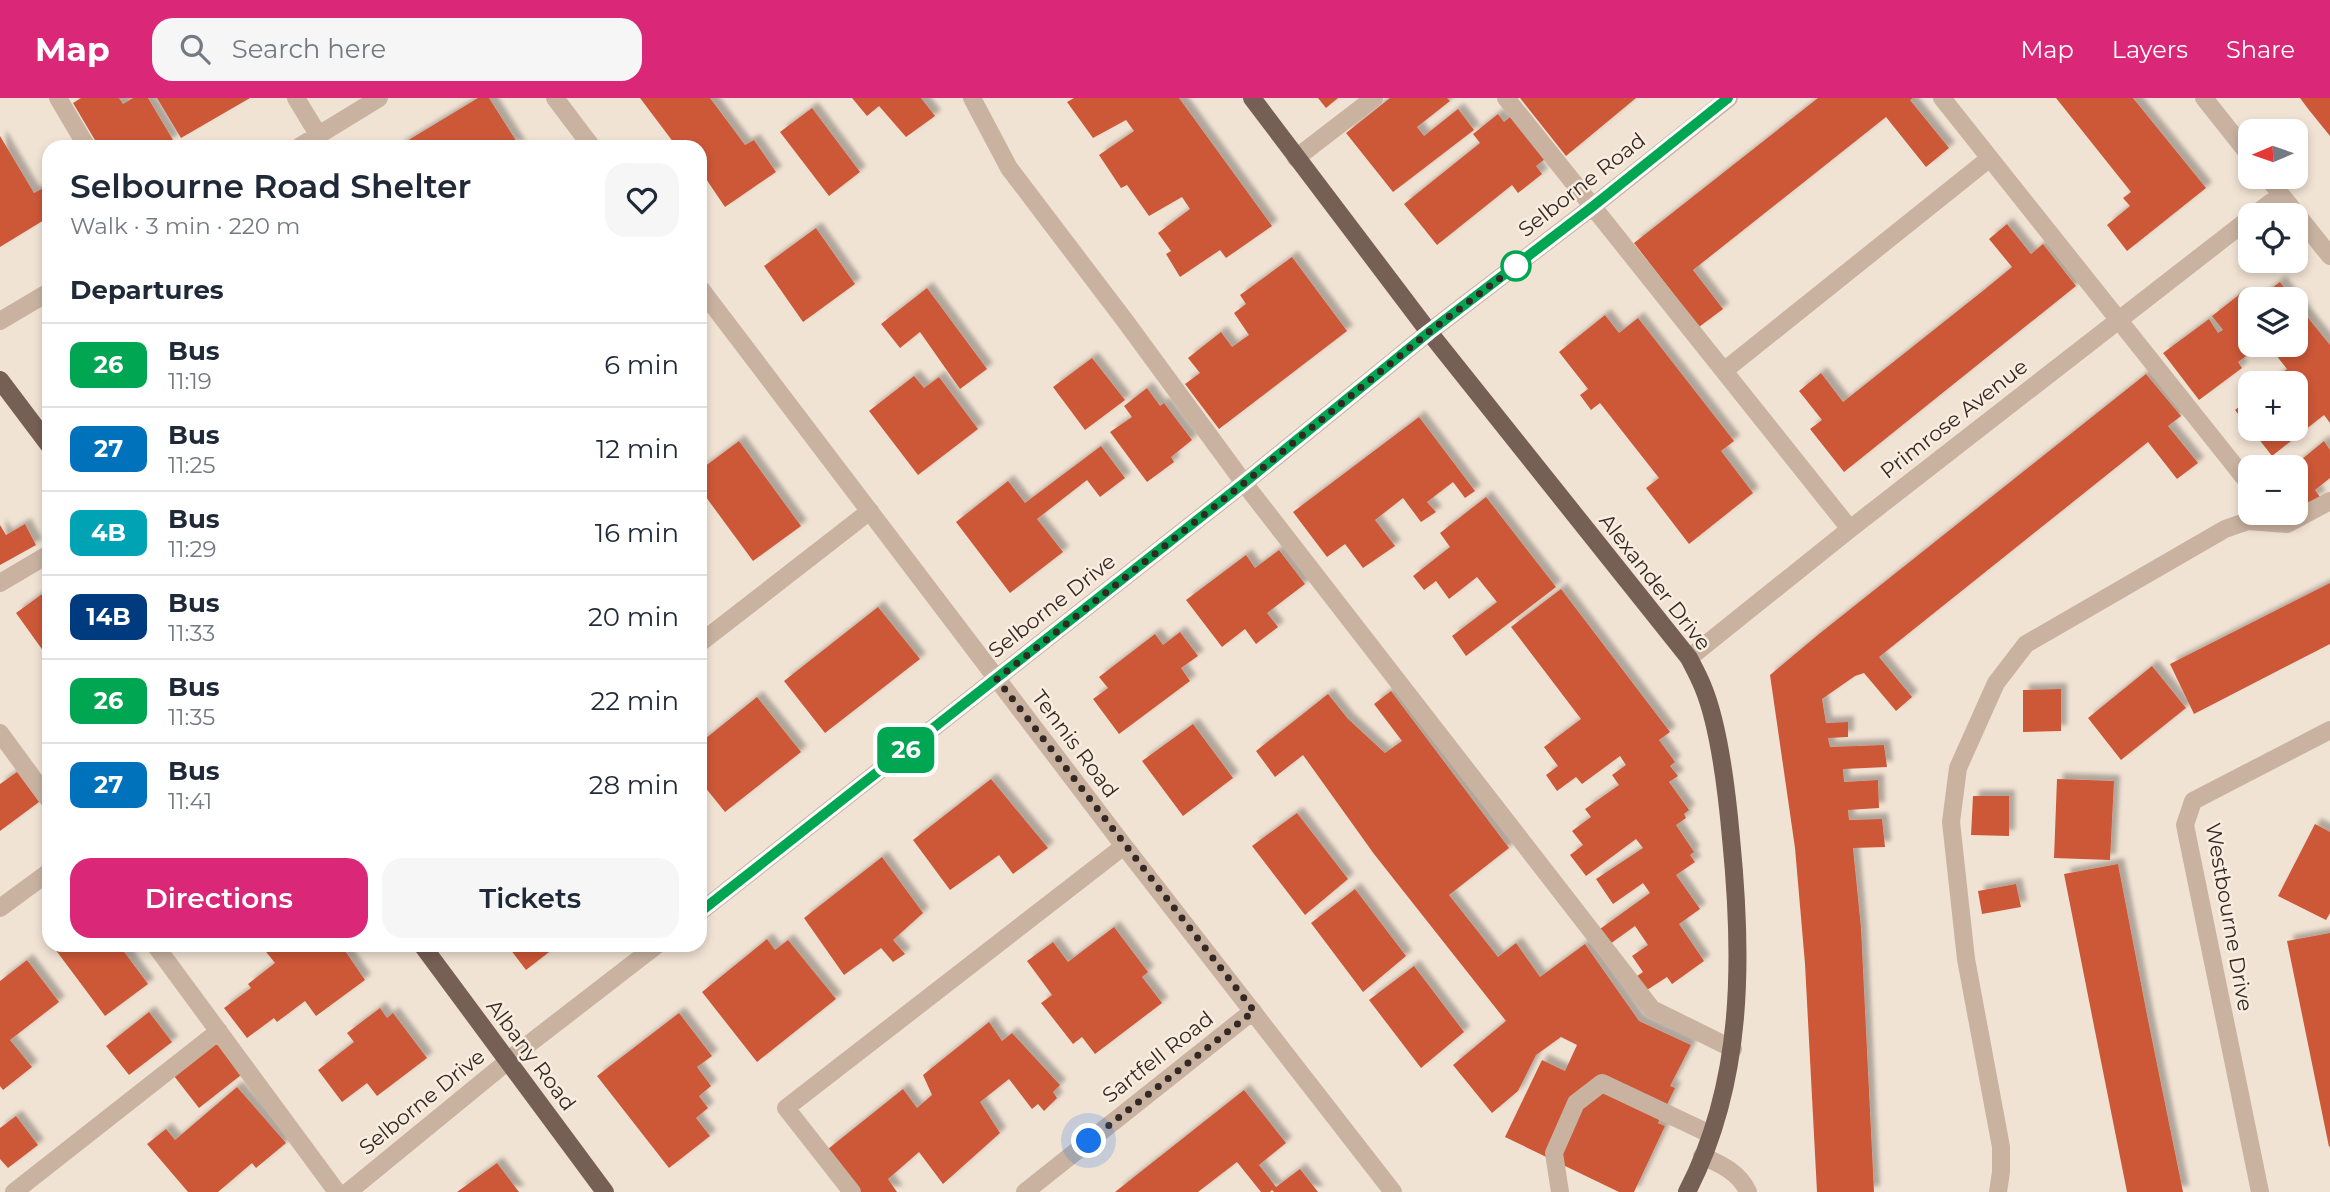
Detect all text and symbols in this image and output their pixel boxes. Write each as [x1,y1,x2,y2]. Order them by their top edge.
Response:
search box [152,18,642,81]
text: Map [35,29,110,69]
icon: search [176,30,214,68]
text: Search here [232,33,386,65]
text: Map [2020,35,2074,64]
text: Layers [2112,35,2188,64]
text: Share [2226,35,2295,64]
north arrow [2238,119,2308,189]
map controls [2238,119,2308,525]
street label: Selborne Road [1513,127,1650,242]
button: heart [605,163,679,237]
text: Selbourne Road Shelter [70,166,471,206]
button: locate [2238,203,2308,273]
text: Walk · 3 min · 220 m [70,212,300,240]
unlabelled marker [1501,251,1531,281]
text: Departures [70,274,224,306]
button: layers [2238,287,2308,357]
text: Bus [168,335,220,367]
text: 6 min [604,349,679,381]
text: 26 [94,350,123,379]
street label: Primrose Avenue [1875,353,2032,484]
text: 11:19 [168,367,212,395]
button: + [2238,371,2308,441]
text: Bus [168,419,220,451]
text: 12 min [596,433,679,465]
text: 27 [94,434,123,463]
text: 11:25 [168,451,216,479]
button: − [2238,455,2308,525]
text: Bus [168,503,220,535]
street label: Alexander Drive [1594,508,1717,655]
text: 16 min [595,517,679,549]
text: 4B [91,518,126,547]
text: 11:29 [168,535,217,563]
street label: Selborne Drive [983,548,1120,663]
text: Bus [168,587,220,619]
text: 20 min [588,601,679,633]
text: 14B [86,602,131,631]
text: 11:33 [168,619,215,647]
text: Bus [168,671,220,703]
text: 22 min [590,685,679,717]
street label: Tennis Road [1027,685,1124,802]
text: 26 [94,686,123,715]
text: 11:35 [168,703,215,731]
line badge: 26 [874,727,937,773]
text: 26 [891,735,921,764]
text: Bus [168,755,220,787]
text: 28 min [589,769,679,801]
text: 27 [94,770,123,799]
text: 11:41 [168,787,212,815]
street label: Westbourne Drive [2201,821,2258,1013]
button: Directions [70,858,368,938]
button: Tickets [382,858,679,938]
street label: Albany Road [481,994,581,1115]
street label: Sartfell Road [1097,1006,1218,1108]
street label: Selborne Drive [354,1043,490,1160]
your location [1071,1123,1106,1158]

